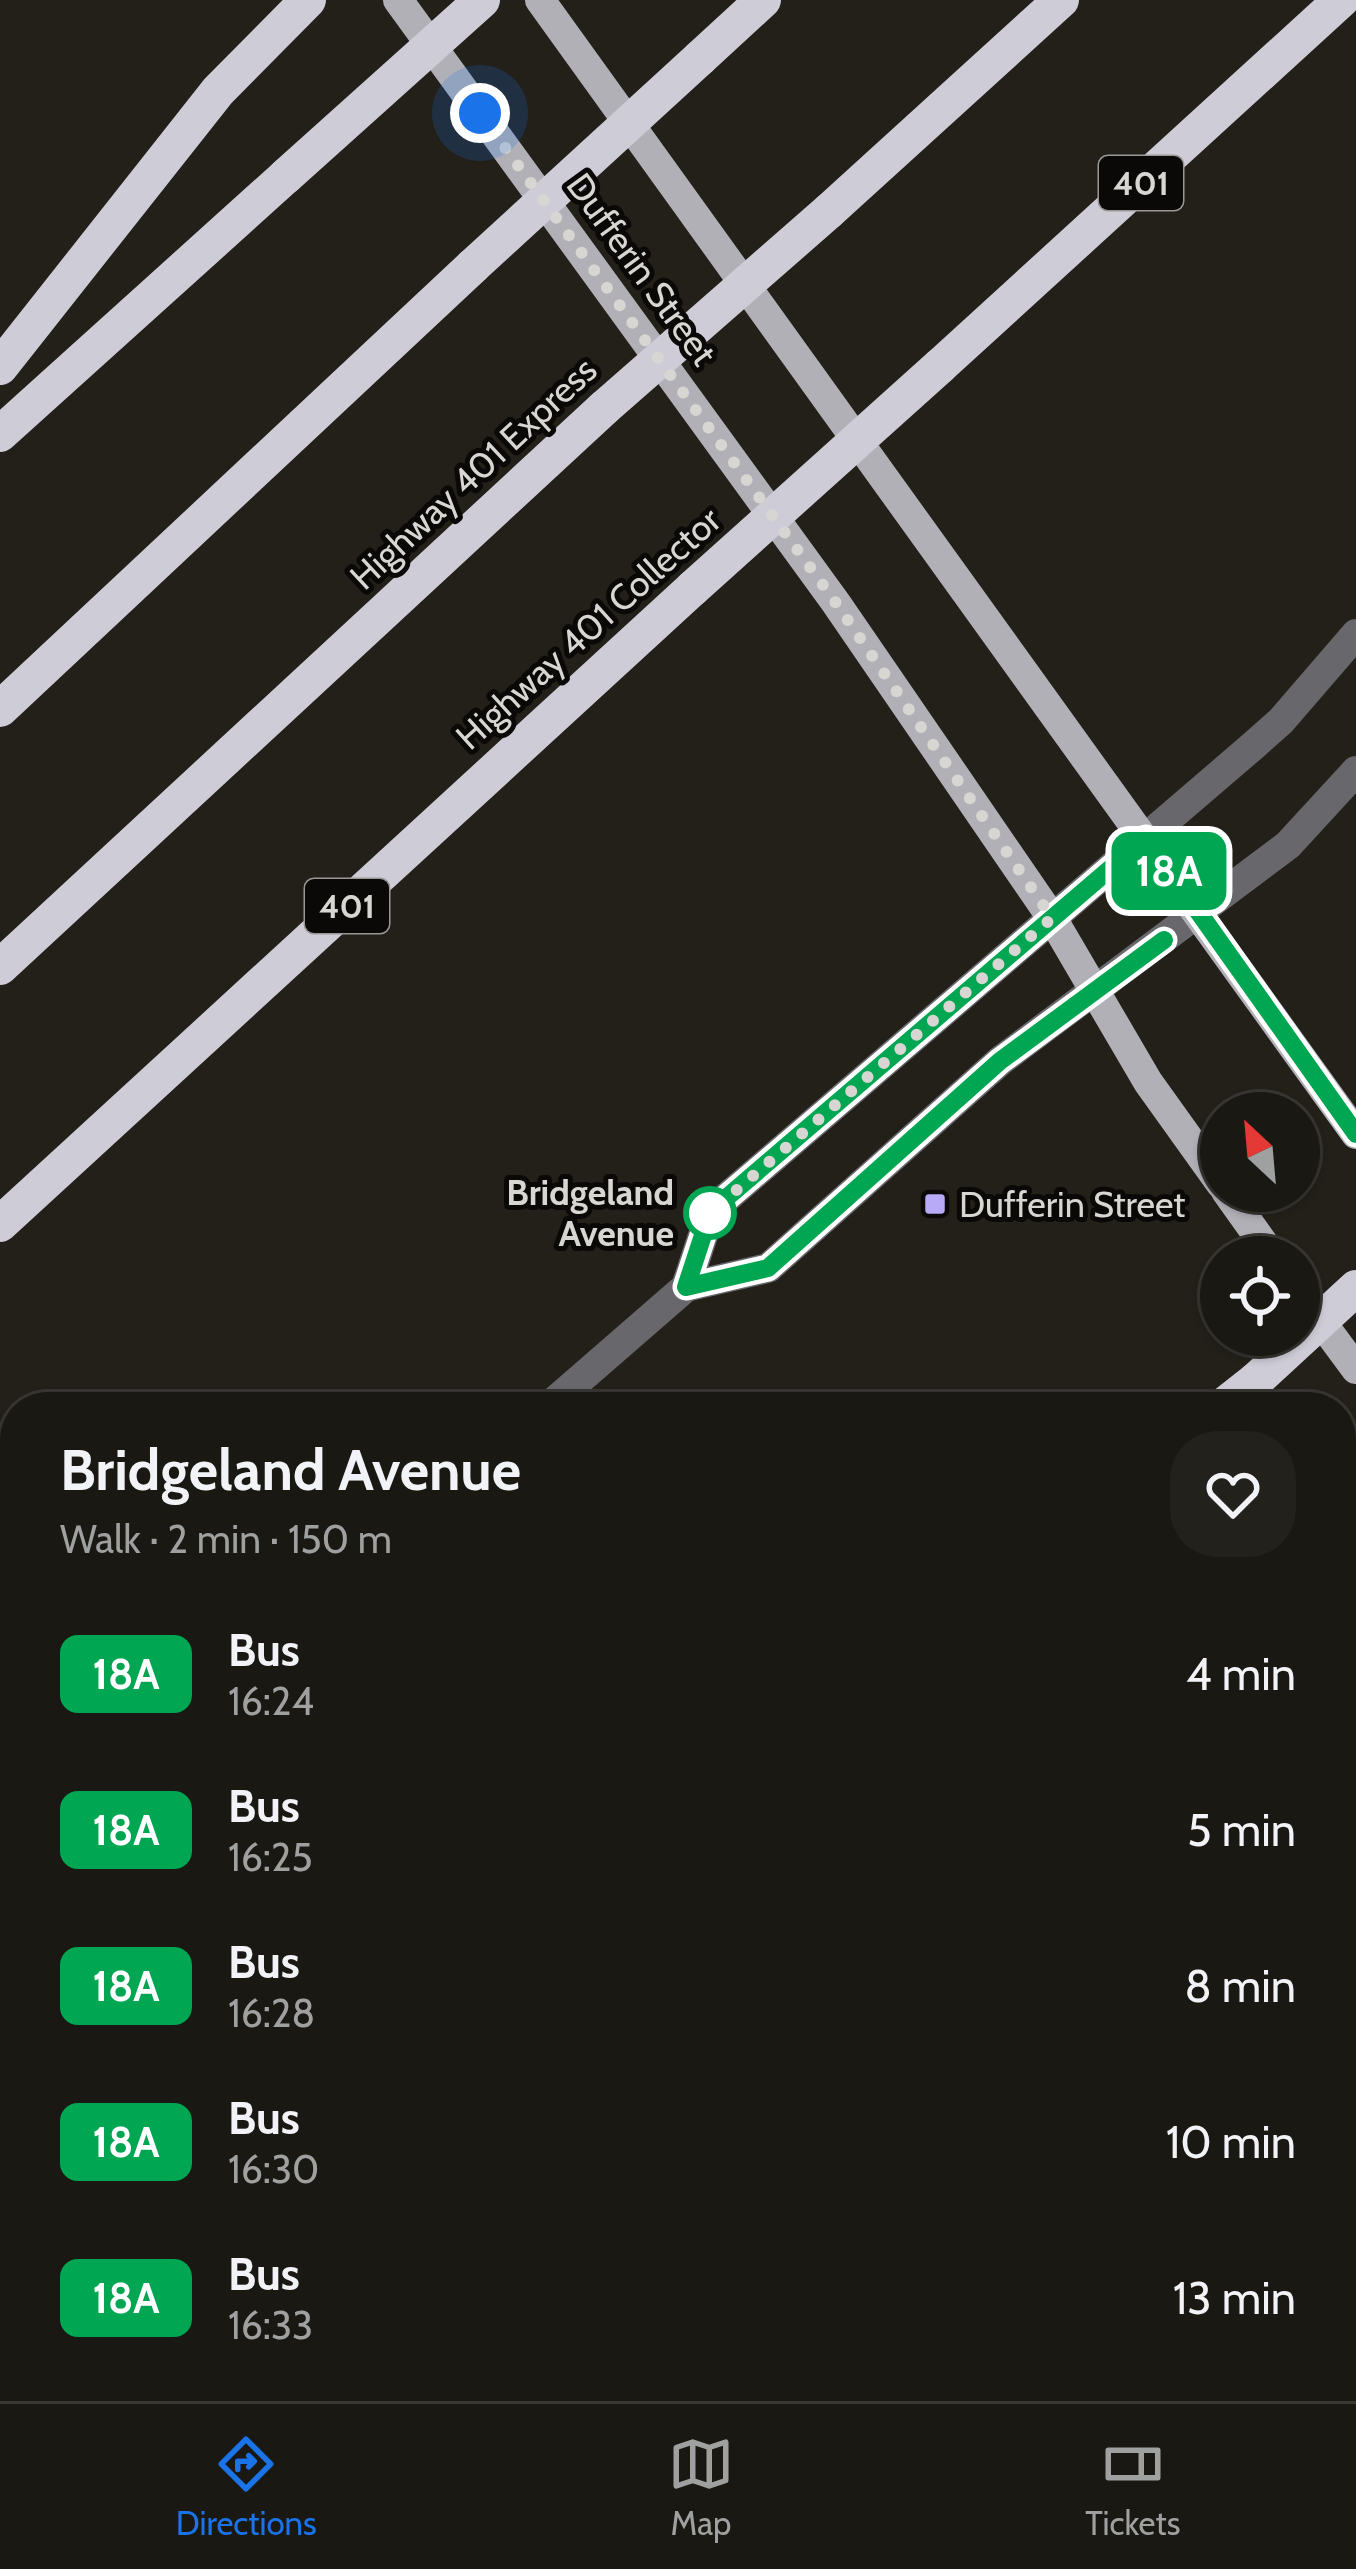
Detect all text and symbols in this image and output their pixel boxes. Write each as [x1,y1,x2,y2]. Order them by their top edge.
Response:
your location [450,83,510,143]
road number: 401 [1099,156,1183,210]
street label: Dufferin Street [558,164,726,374]
street label: Highway 401 Express [341,348,605,598]
street label: Highway 401 Collector [447,497,730,758]
line badge: 18A [1100,832,1238,910]
text: 18A [1135,845,1203,897]
road number: 401 [305,879,389,933]
north arrow [1200,1092,1320,1212]
map controls [1200,1092,1320,1356]
place label: Bridgeland Avenue [506,1170,674,1255]
place label: Dufferin Street [959,1182,1185,1226]
marker: Bridgeland Avenue [685,1188,735,1238]
marker: Dufferin Street [922,1191,948,1217]
button: locate [1200,1236,1320,1356]
button: heart [1170,1431,1296,1557]
text: Bridgeland Avenue [60,1435,521,1504]
text: Walk · 2 min · 150 m [60,1515,392,1563]
text: Bus [228,1623,300,1677]
text: 4 min [1186,1647,1296,1701]
text: 18A [92,1648,160,1700]
text: 16:24 [228,1677,314,1725]
text: Bus [228,1779,300,1833]
text: 5 min [1187,1803,1296,1857]
text: 18A [92,1804,160,1856]
text: 16:25 [228,1833,313,1881]
text: Bus [228,1935,300,1989]
text: 8 min [1184,1959,1296,2013]
text: 18A [92,1960,160,2012]
text: 16:28 [228,1989,315,2037]
text: Bus [228,2091,300,2145]
text: 10 min [1166,2115,1296,2169]
text: 18A [92,2116,160,2168]
text: 16:30 [228,2145,319,2193]
text: Bus [228,2247,300,2301]
text: 13 min [1173,2271,1296,2325]
text: 18A [92,2272,160,2324]
text: 16:33 [228,2301,313,2349]
tab: Directions [176,2431,317,2543]
tab: Map [668,2431,734,2543]
tab: Tickets [1085,2431,1180,2543]

